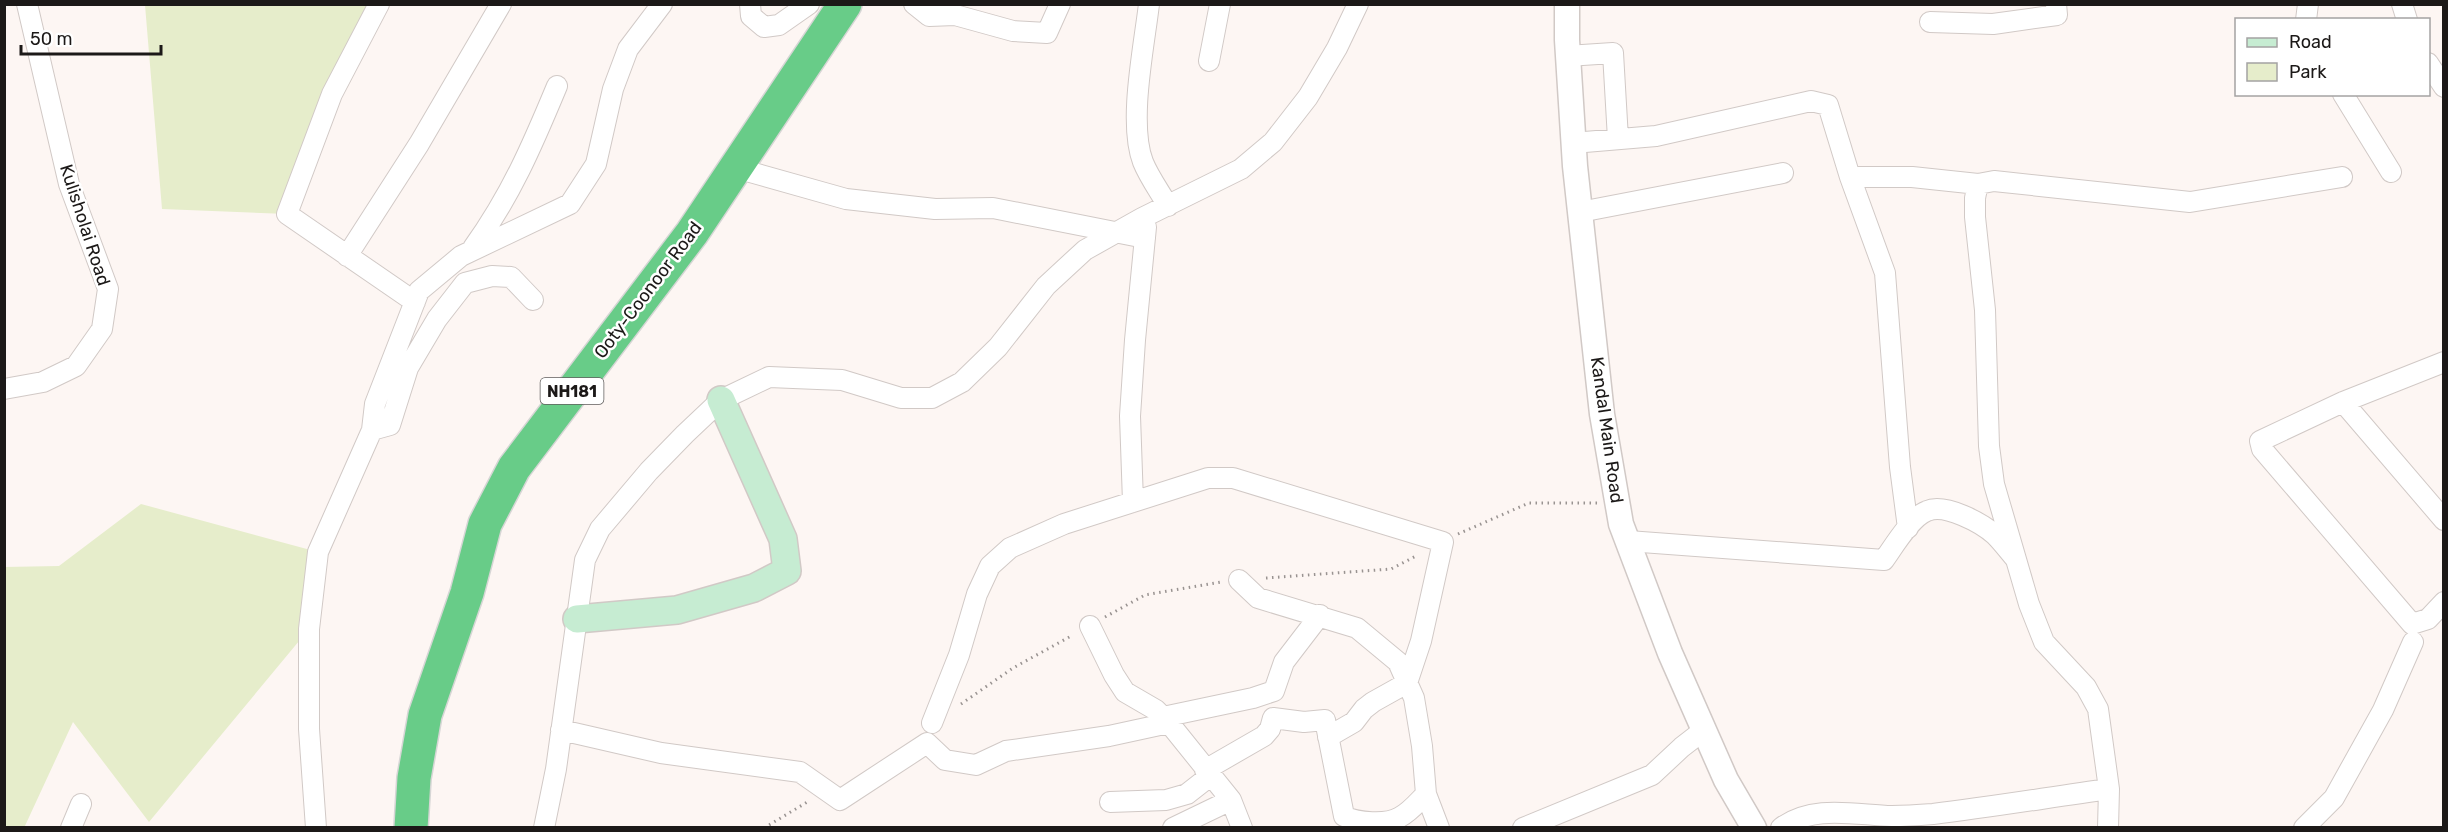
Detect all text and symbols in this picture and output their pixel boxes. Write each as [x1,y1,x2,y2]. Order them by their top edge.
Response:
scale bar [21,18,160,56]
legend [2235,18,2430,96]
text: 50 m [30,28,73,50]
text: Road [2289,31,2332,53]
text: Park [2289,61,2327,83]
street label: Kulisholai Road [55,162,115,288]
street label: Ooty-Coonoor Road [589,217,707,363]
street label: Kandal Main Road [1586,355,1628,505]
road number: NH181 [540,378,604,404]

